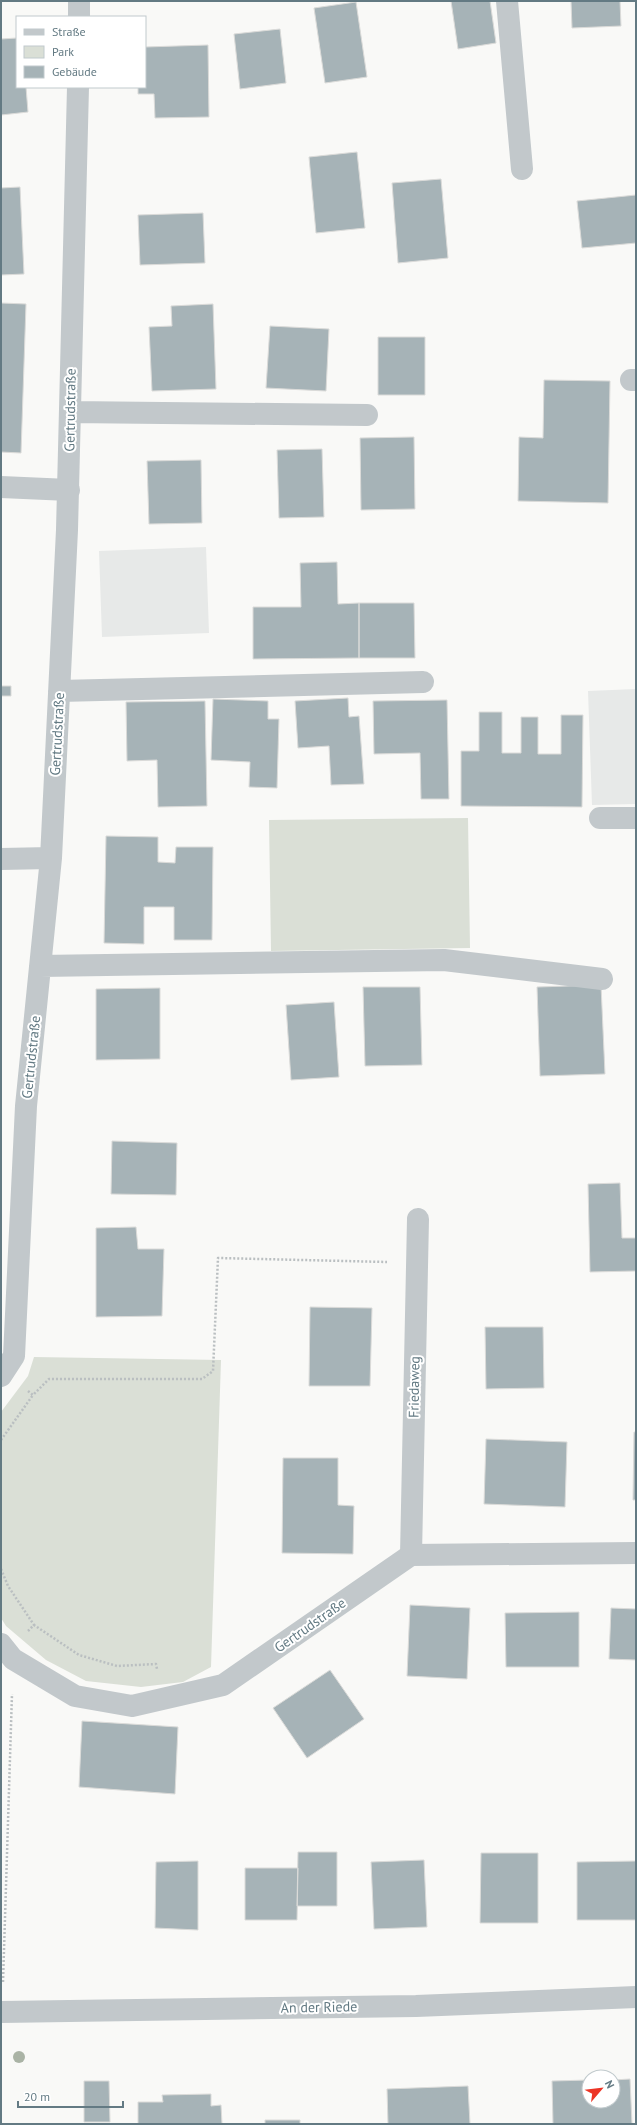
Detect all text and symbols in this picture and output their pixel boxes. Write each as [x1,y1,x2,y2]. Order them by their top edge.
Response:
legend [16,16,146,88]
text: Straße [52,24,86,39]
text: Park [52,44,74,59]
text: Gebäude [52,64,97,79]
street label: Gertrudstraße [60,368,80,452]
street label: Gertrudstraße [46,692,68,776]
street label: Gertrudstraße [18,1015,44,1099]
street label: Friedaweg [404,1356,424,1418]
street label: Gertrudstraße [271,1594,349,1656]
street label: An der Riede [281,1997,357,2017]
north arrow [581,2069,621,2109]
text: N [602,2078,618,2091]
scale bar [18,2083,123,2109]
text: 20 m [24,2089,50,2104]

